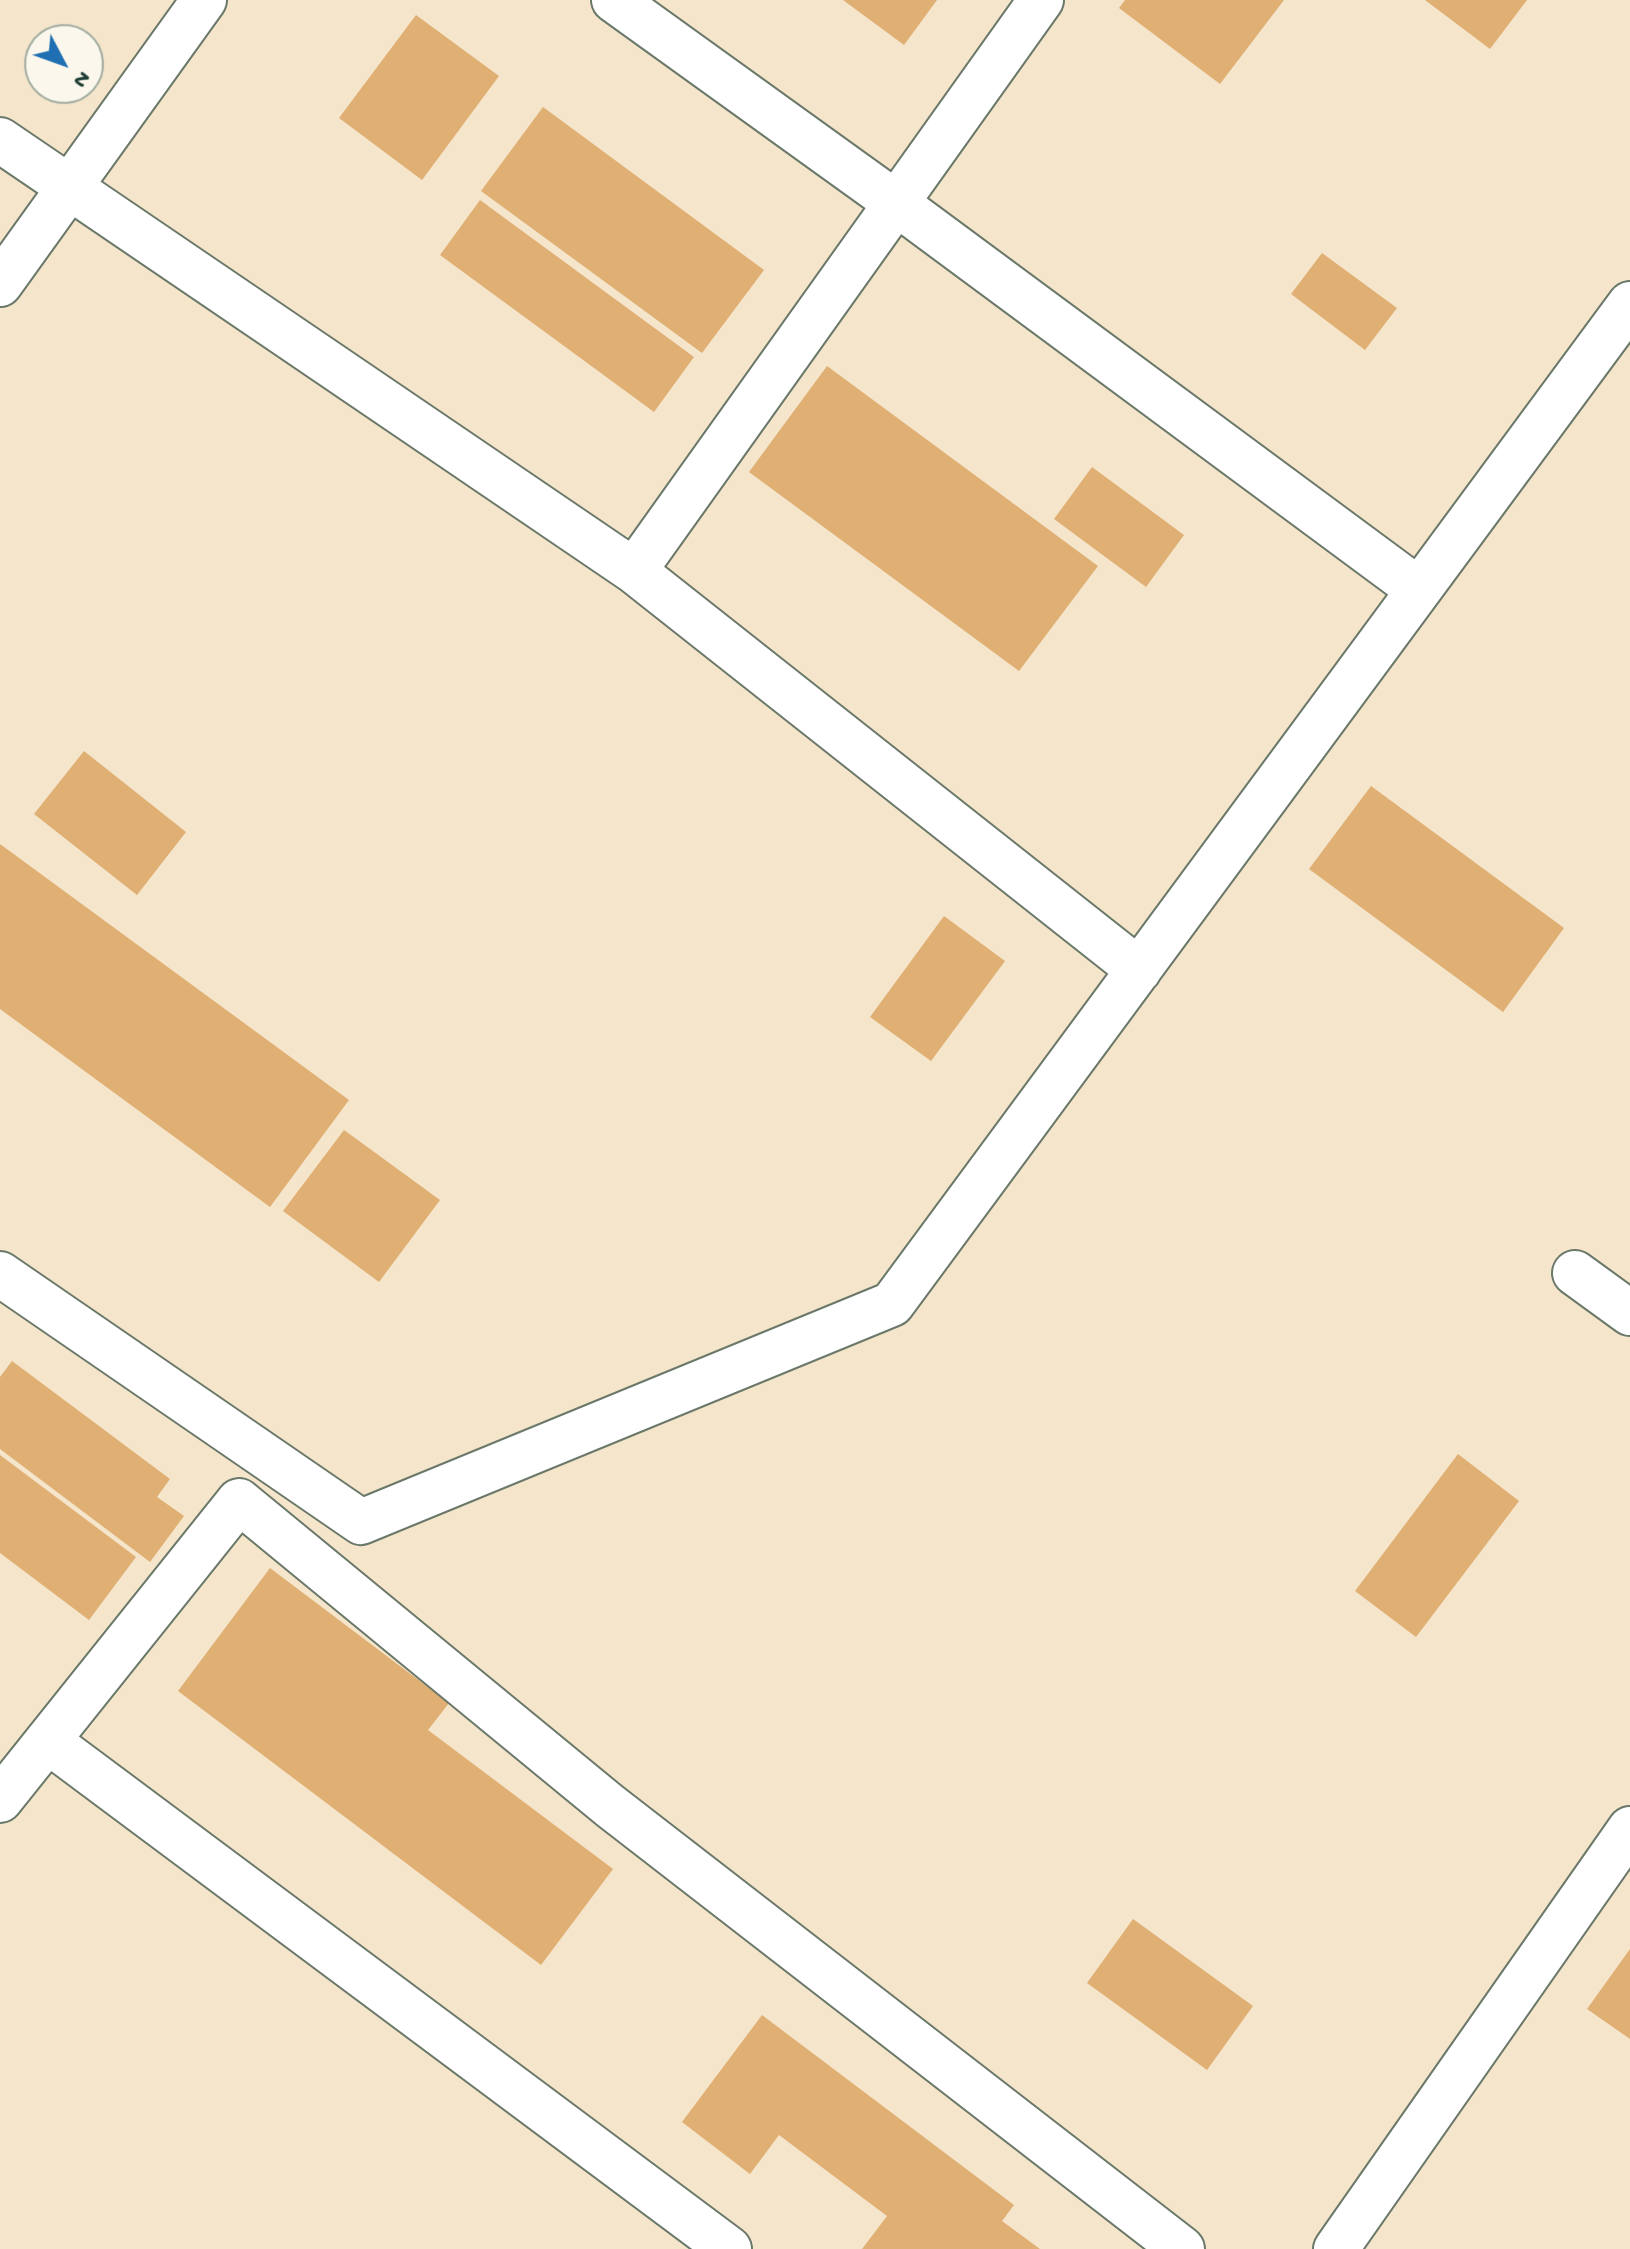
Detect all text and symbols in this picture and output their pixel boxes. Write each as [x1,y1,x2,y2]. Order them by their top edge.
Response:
north arrow [24,24,104,104]
text: N [66,64,95,92]

